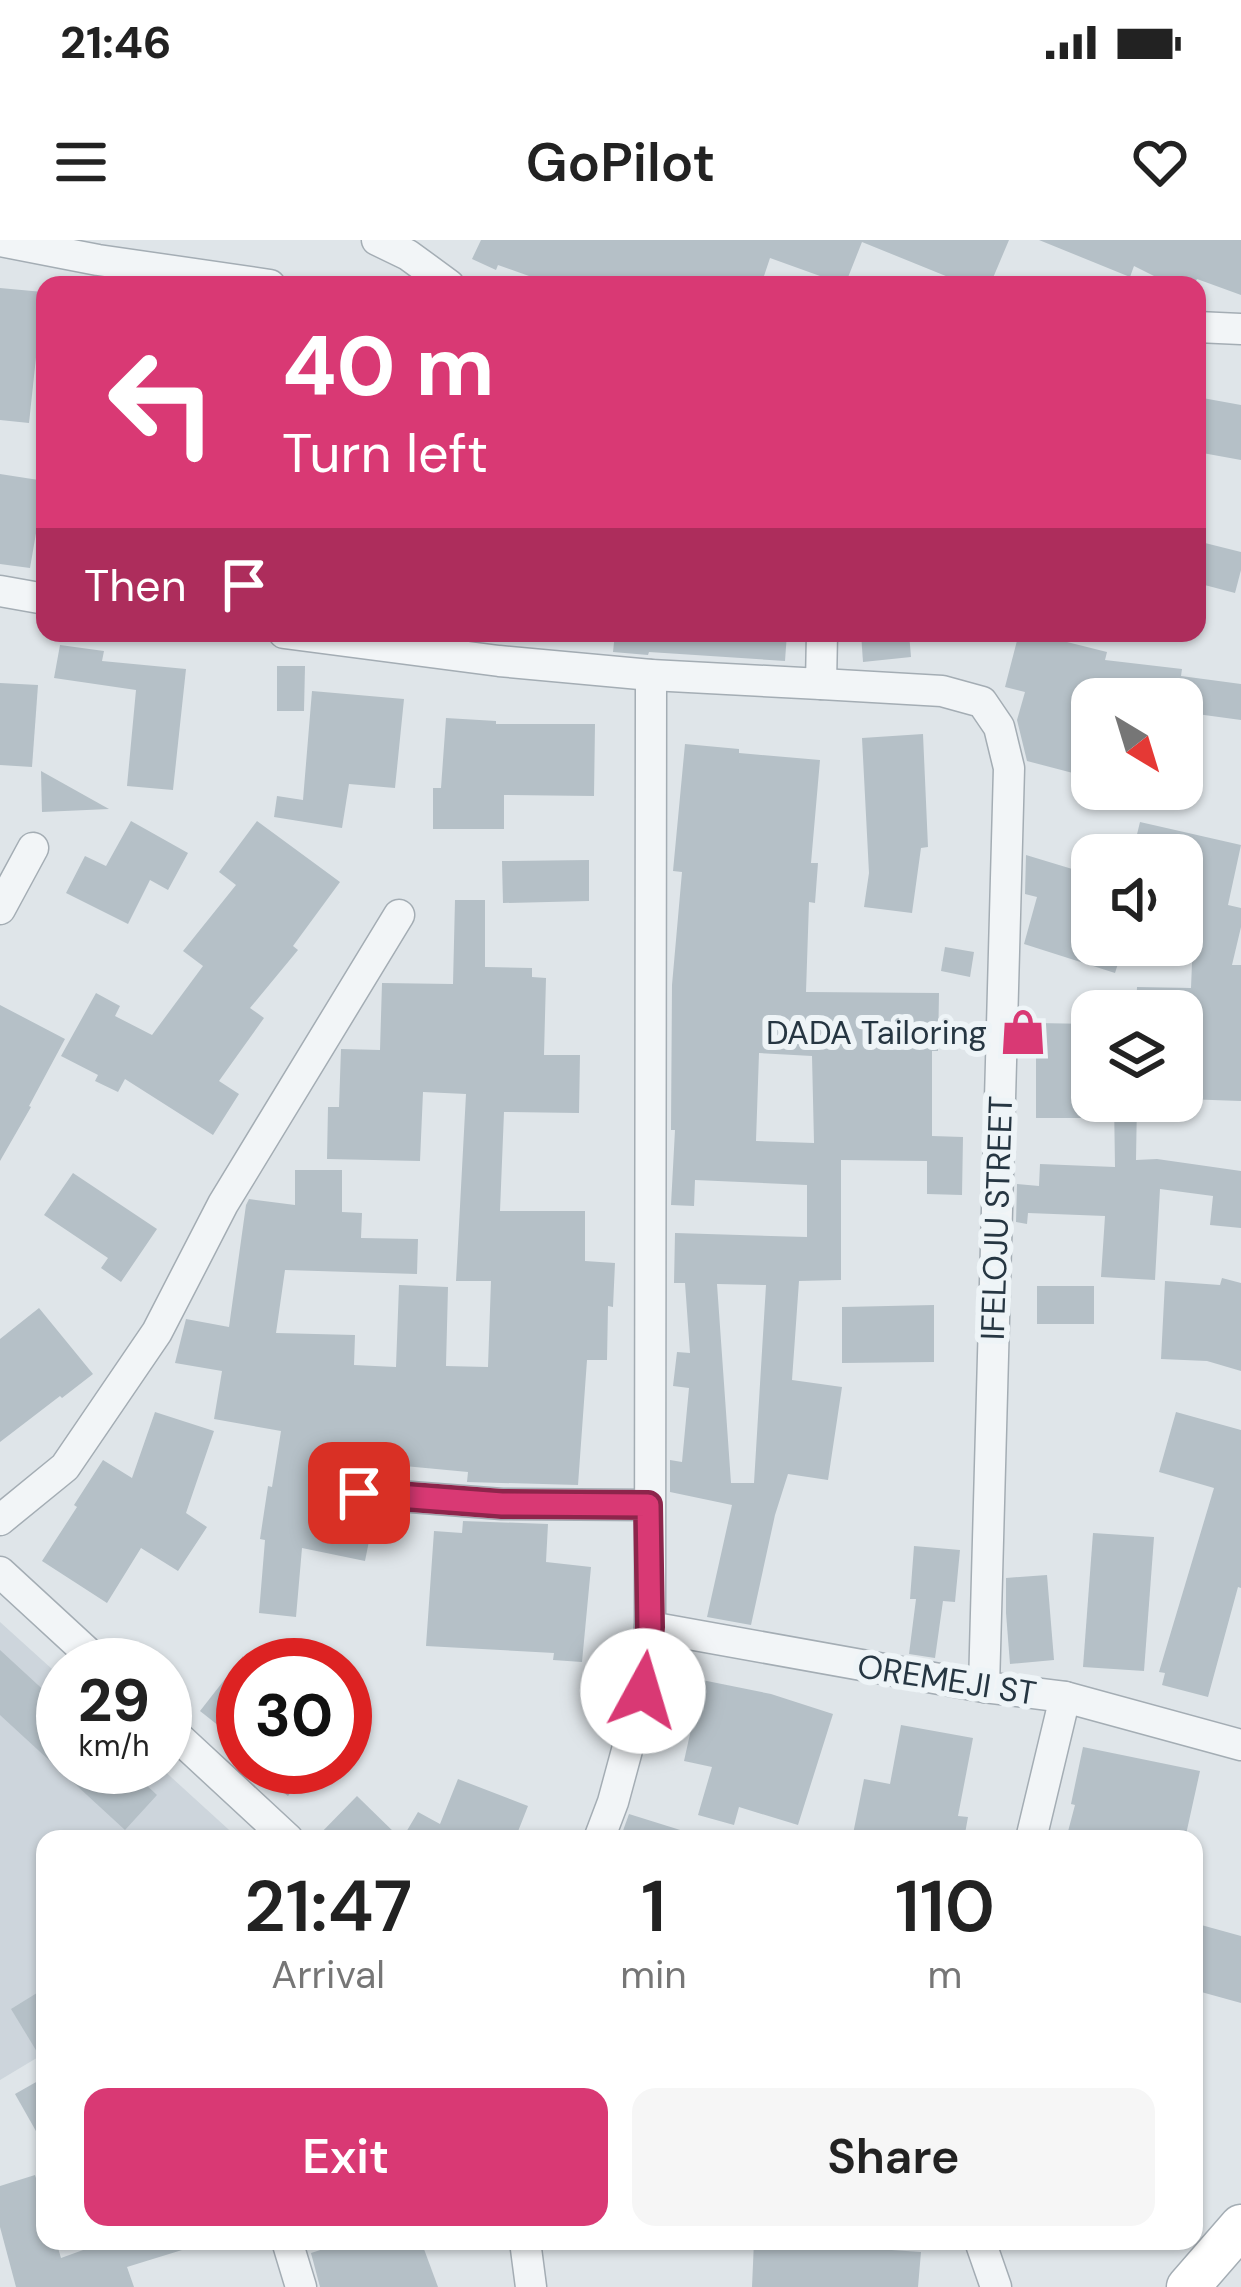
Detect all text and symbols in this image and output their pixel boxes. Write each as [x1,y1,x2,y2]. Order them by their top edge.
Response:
text: 21:46 [60,13,172,72]
text: GoPilot [526,127,715,198]
icon: menu [48,129,114,195]
icon: heart [1127,129,1193,195]
text: 40 m [282,312,495,421]
icon: left [84,324,240,480]
text: Turn left [282,418,488,489]
icon: arrive [211,552,277,618]
text: Then [84,556,187,615]
north arrow [1071,678,1203,810]
map controls [1071,678,1203,1122]
button: sound [1071,834,1203,966]
button: layers [1071,990,1203,1122]
shop icon: DADA Tailoring [998,1007,1048,1057]
place label: DADA Tailoring [766,1011,987,1054]
street label: IFELOJU STREET [971,1095,1022,1341]
pin [308,1442,410,1544]
icon: arrive [326,1460,392,1526]
position arrow [580,1628,706,1754]
speed limit sign: 30 [216,1638,372,1794]
street label: OREMEJI ST [855,1644,1039,1715]
text: 29 [78,1661,150,1740]
text: km/h [79,1726,149,1765]
text: 21:47 [244,1860,412,1953]
text: 1 [641,1860,666,1953]
text: 110 [895,1860,995,1953]
text: Arrival [271,1949,385,2000]
text: min [620,1949,687,2000]
text: m [927,1949,962,2000]
button: Exit [84,2088,608,2226]
button: Share [632,2088,1155,2226]

